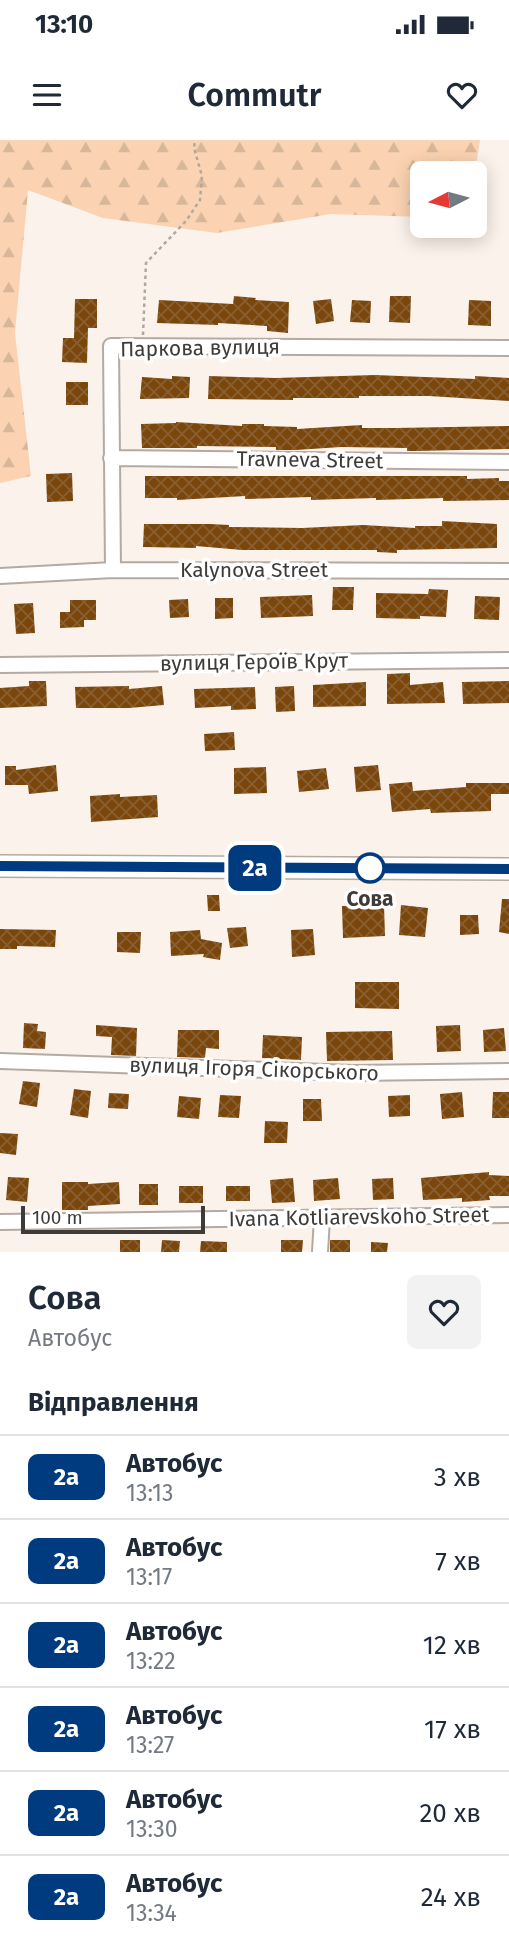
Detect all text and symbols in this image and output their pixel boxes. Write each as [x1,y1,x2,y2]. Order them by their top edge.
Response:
text: 13:10 [35,9,93,40]
icon: menu [28,76,66,114]
text: Commutr [188,76,321,114]
icon: heart [443,76,481,114]
north arrow [410,161,486,238]
map controls [410,161,487,238]
street label: Паркова вулиця [120,334,280,362]
street label: Travneva Street [236,446,384,474]
street label: Kalynova Street [180,557,328,583]
street label: вулиця Героїв Крут [160,647,349,677]
line badge: 2а [224,845,286,891]
marker: Сова [355,853,385,883]
text: 2а [242,854,268,882]
place label: Сова [347,886,393,912]
street label: вулиця Ігоря Сікорського [129,1052,379,1086]
street label: Ivana Kotliarevskoho Street [228,1202,490,1232]
scale bar [21,1203,205,1235]
text: 100 m [32,1206,83,1229]
button: heart [407,1275,481,1349]
text: Сова [28,1278,102,1318]
text: Автобус [28,1324,112,1352]
text: Відправлення [28,1387,199,1418]
text: Автобус [126,1448,223,1479]
text: 3 хв [434,1462,481,1493]
text: 2а [54,1463,79,1491]
text: 13:13 [126,1479,173,1507]
text: Автобус [126,1532,223,1563]
text: 7 хв [435,1546,481,1577]
text: 2а [54,1547,79,1575]
text: 13:17 [126,1563,172,1591]
text: Автобус [126,1616,223,1647]
text: 12 хв [423,1630,481,1661]
text: 2а [54,1631,79,1659]
text: 13:22 [126,1647,176,1675]
text: Автобус [126,1700,223,1731]
text: 17 хв [424,1714,481,1745]
text: 2а [54,1715,79,1743]
text: 13:27 [126,1731,174,1759]
text: Автобус [126,1784,223,1815]
text: 20 хв [419,1798,481,1829]
text: 2а [54,1799,79,1827]
text: 13:30 [126,1815,177,1843]
text: Автобус [126,1868,223,1899]
text: 24 хв [421,1882,481,1913]
text: 2а [54,1883,79,1911]
text: 13:34 [126,1899,177,1927]

